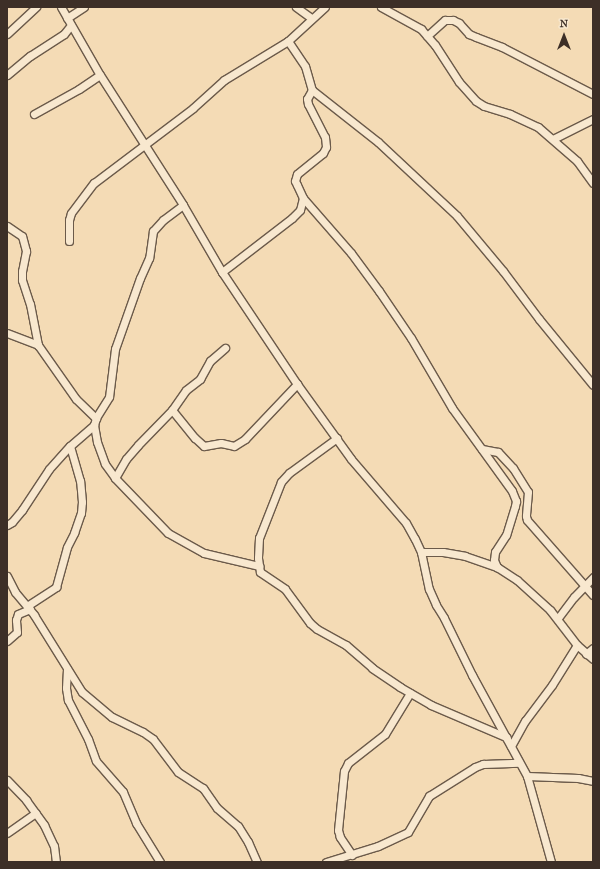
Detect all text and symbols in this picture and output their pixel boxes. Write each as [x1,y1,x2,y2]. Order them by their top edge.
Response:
north arrow [544,16,584,56]
text: N [560,17,568,30]

